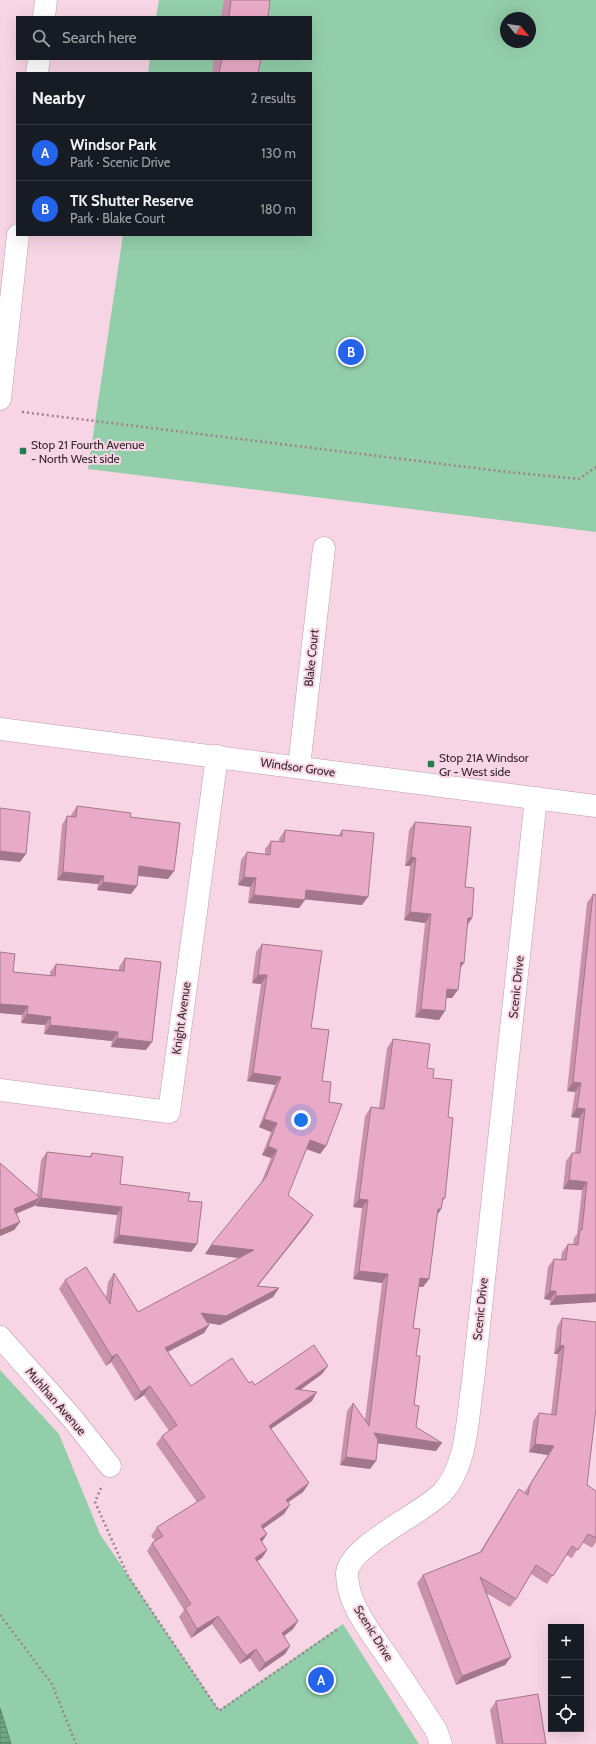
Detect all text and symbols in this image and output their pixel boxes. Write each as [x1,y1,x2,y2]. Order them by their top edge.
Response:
north arrow [500,12,536,48]
search box [16,16,312,60]
icon: search [30,27,52,49]
text: Search here [62,29,137,47]
text: Nearby [32,88,85,108]
text: 2 results [251,90,296,106]
text: Windsor Park [70,136,156,154]
text: A [41,145,49,161]
text: 130 m [261,145,296,161]
text: Park · Scenic Drive [70,154,170,170]
text: TK Shutter Reserve [70,192,193,210]
text: B [41,201,49,217]
text: 180 m [260,201,296,217]
text: Park · Blake Court [70,210,165,226]
pin: B [338,337,364,367]
place label: Stop 21 Fourth Avenue - North West side [31,437,144,466]
marker: Stop 21 Fourth Avenue - North West side [18,446,28,456]
street label: Blake Court [301,629,321,687]
place label: Stop 21A Windsor Gr - West side [439,750,529,779]
street label: Windsor Grove [260,754,336,780]
marker: Stop 21A Windsor Gr - West side [426,759,436,769]
street label: Scenic Drive [505,955,527,1019]
street label: Knight Avenue [168,981,194,1055]
your location [291,1110,311,1130]
street label: Scenic Drive [469,1277,491,1341]
street label: Muhlhan Avenue [22,1364,90,1438]
street label: Scenic Drive [351,1602,397,1664]
map controls [548,1624,584,1732]
button: + [548,1624,584,1660]
button: − [548,1660,584,1696]
pin: A [308,1665,334,1695]
button: locate [548,1696,584,1732]

